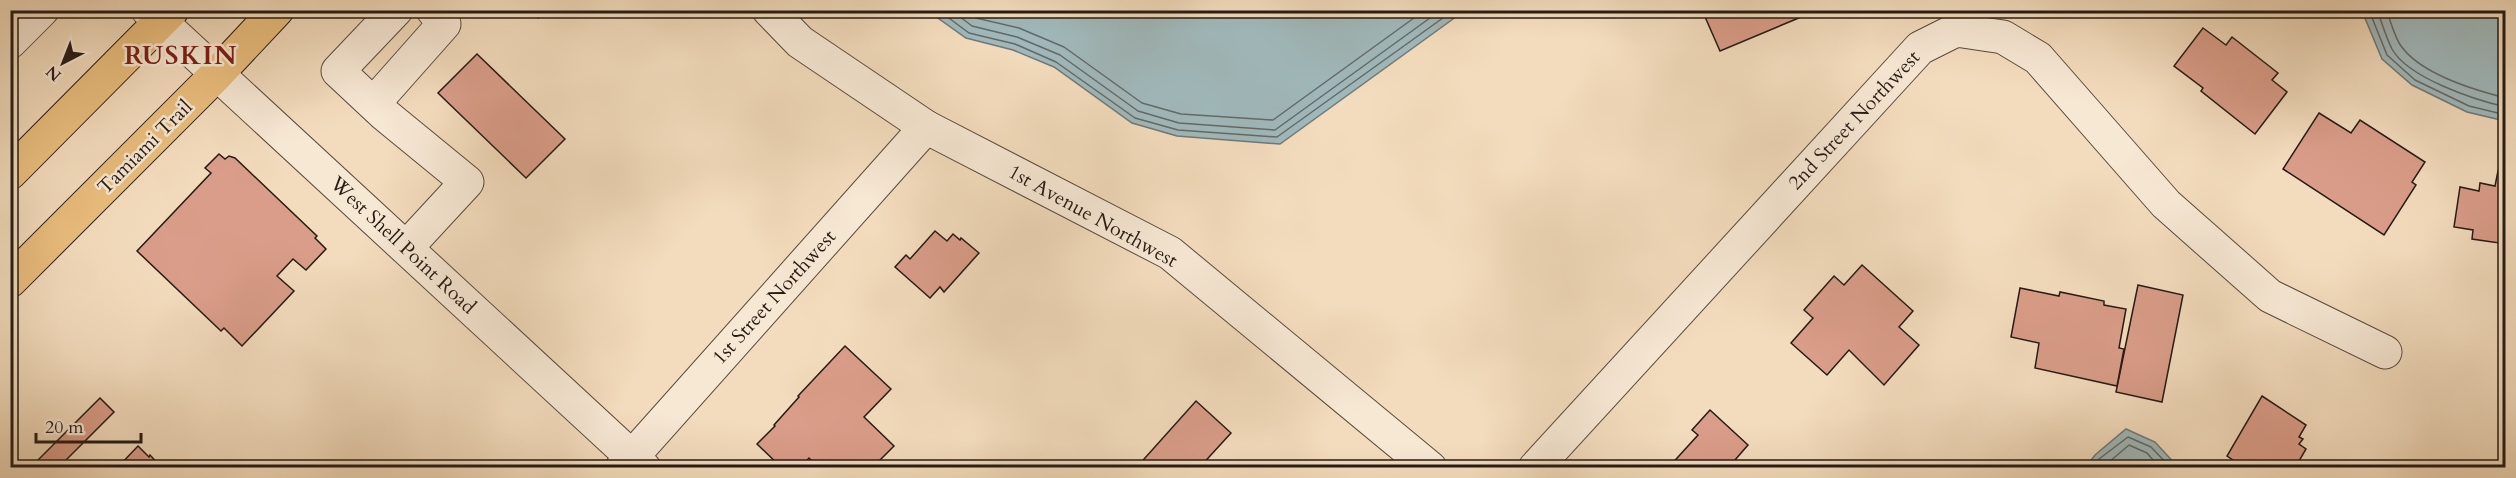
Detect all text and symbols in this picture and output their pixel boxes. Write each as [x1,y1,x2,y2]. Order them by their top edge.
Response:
north arrow [33,33,93,93]
district label: RUSKIN [124,38,238,73]
street label: 2nd Street Northwest [1782,44,1926,196]
text: N [41,61,66,86]
street label: Tamiami Trail [92,94,198,200]
street label: 1st Avenue Northwest [1004,158,1183,274]
street label: West Shell Point Road [323,170,482,320]
street label: 1st Street Northwest [706,223,842,370]
scale bar [36,406,141,444]
text: 20 m [45,415,84,440]

